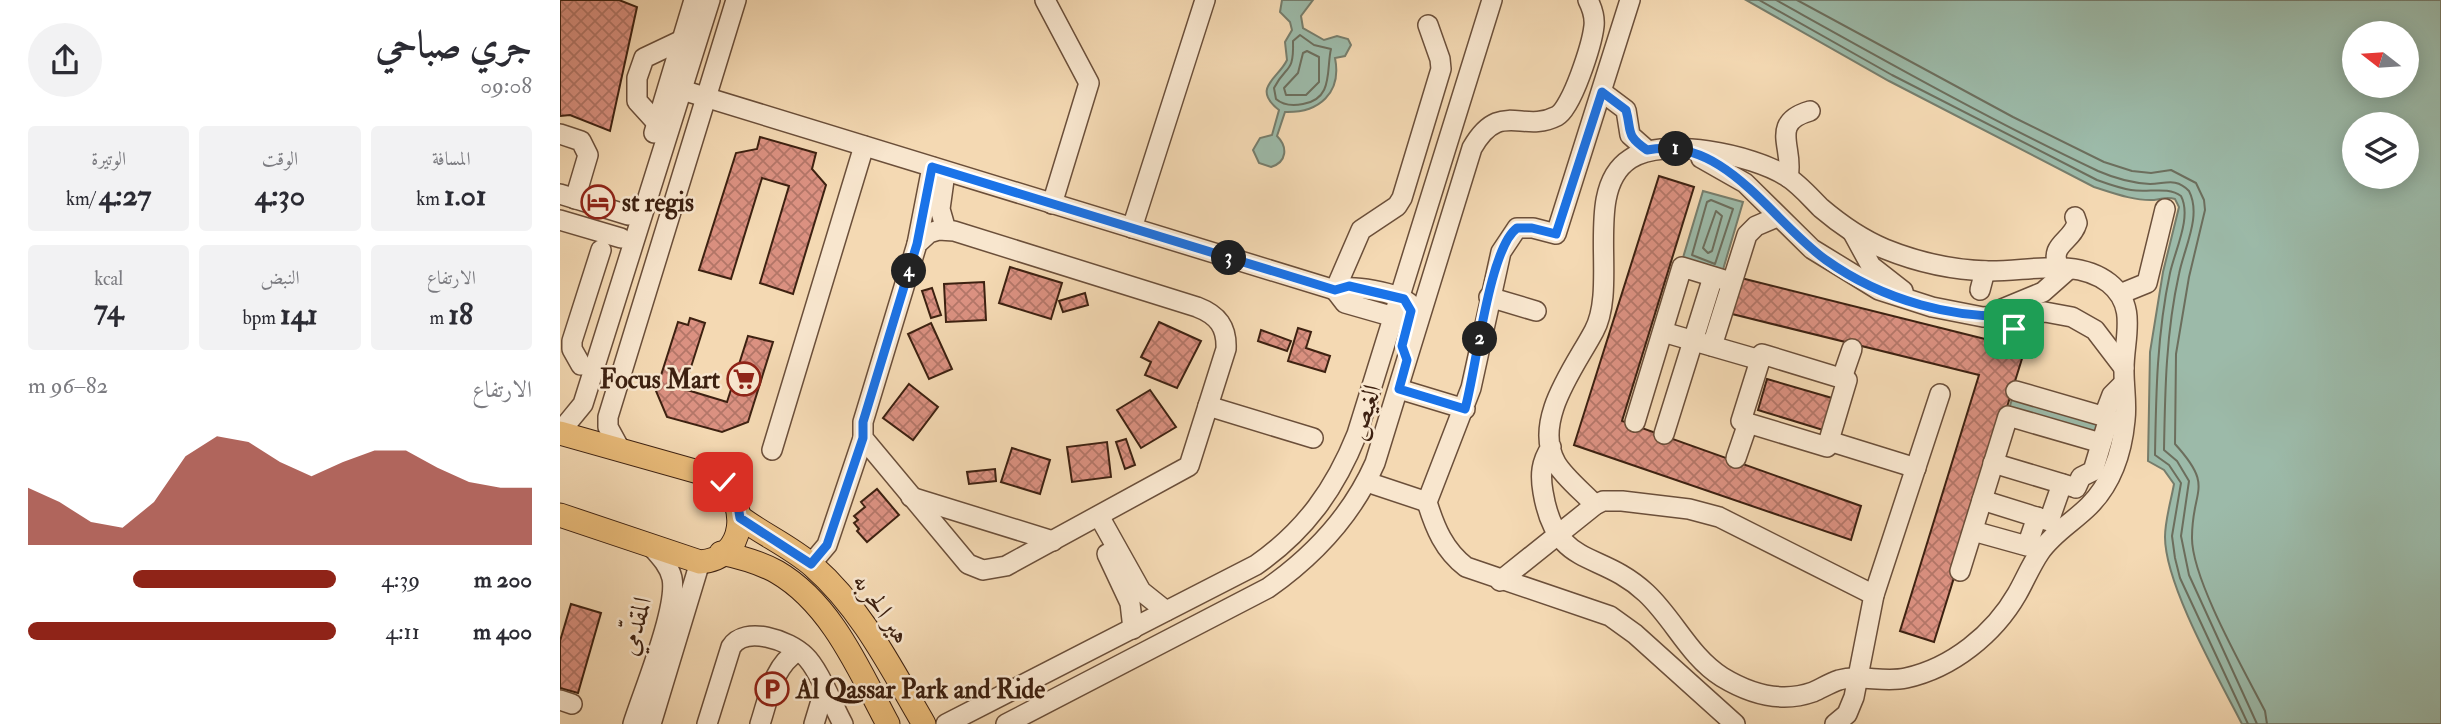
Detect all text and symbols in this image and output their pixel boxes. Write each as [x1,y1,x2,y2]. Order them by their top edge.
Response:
text: جري صباحي [376,21,532,69]
north arrow [2342,21,2418,98]
map controls [2342,21,2419,189]
button: share [28,23,102,97]
text: 09:08 [480,71,532,100]
button: layers [2342,112,2419,189]
pin: 1 [1658,132,1694,166]
text: 1 [1672,136,1679,160]
text: الوتيرة [91,147,126,171]
text: الوقت [262,147,298,171]
text: المسافة [432,147,471,171]
text: 4:27 [99,177,151,214]
text: 4:30 [255,177,305,214]
text: 1.01 [444,177,486,214]
hotel icon: st regis [579,183,617,221]
text: /km [66,187,99,211]
text: km [416,187,444,211]
place label: st regis [622,187,694,220]
pin: 3 [1212,240,1246,276]
text: 3 [1225,245,1232,269]
pin: 4 [892,254,926,288]
text: 4 [903,258,914,282]
text: النبض [260,266,300,290]
text: الارتفاع [427,266,476,290]
text: kcal [94,267,123,291]
text: 74 [94,291,123,328]
text: 141 [280,296,318,333]
text: 18 [448,296,473,333]
pin [1984,299,2044,359]
text: bpm [242,306,280,330]
text: m [430,306,448,330]
icon: arrive [1995,310,2033,348]
pin: 2 [1462,322,1497,356]
text: 2 [1475,326,1484,350]
supermarket icon: Focus Mart [725,360,763,398]
place label: Focus Mart [600,364,721,396]
text: 82–96 m [28,371,108,400]
text: الارتفاع [472,375,532,404]
street label: الغيص [1341,380,1389,444]
pin [693,452,753,512]
icon: check [704,463,742,501]
text: 4:39 [381,565,420,594]
text: 200 m [474,565,532,594]
street label: هير الحربه [845,567,917,650]
street label: المقدّمي [610,593,664,660]
text: 4:11 [385,617,420,646]
text: 400 m [473,617,532,646]
parking icon: Al Qassar Park and Ride [753,670,791,708]
place label: Al Qassar Park and Ride [795,674,1045,706]

